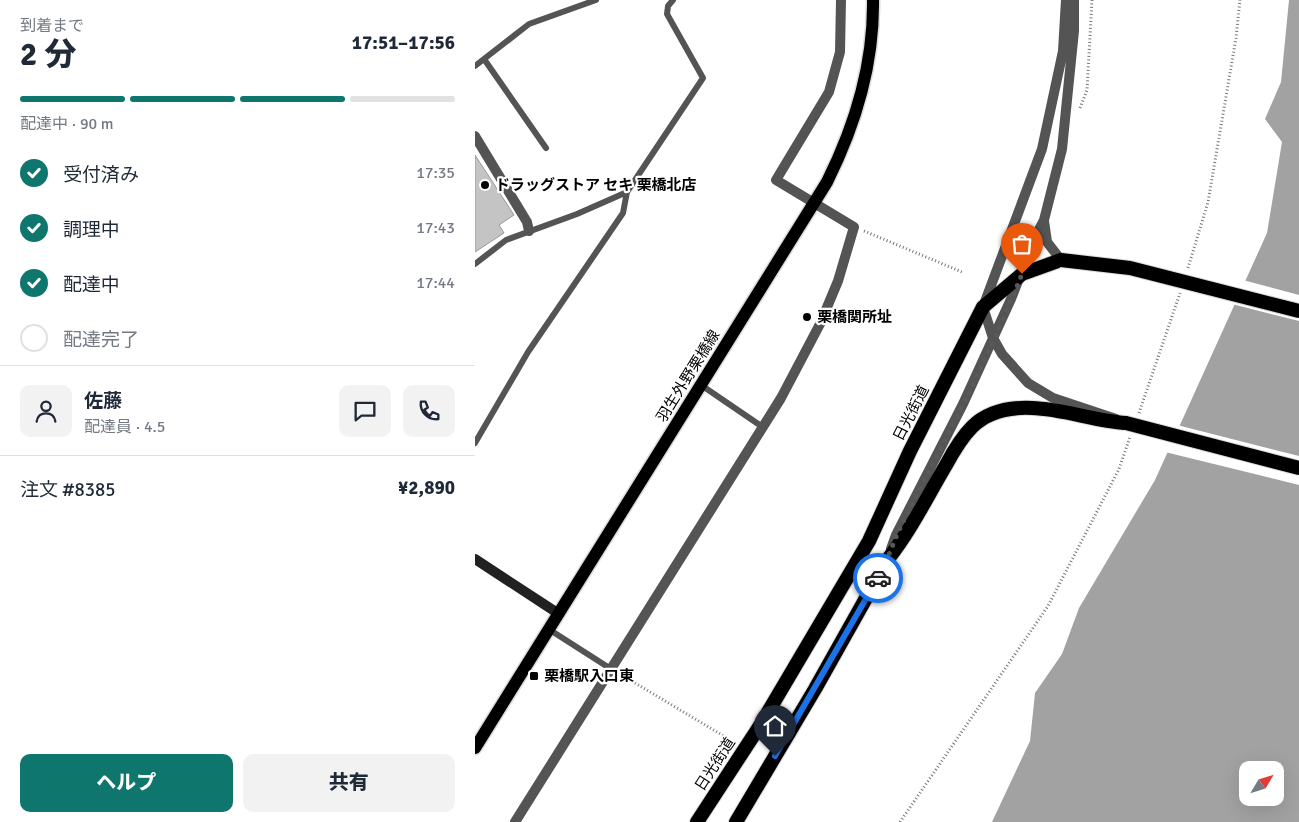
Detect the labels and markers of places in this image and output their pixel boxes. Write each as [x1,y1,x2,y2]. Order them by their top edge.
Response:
place label: ドラッグストア セキ 栗橋北店 [495,176,697,194]
marker: ドラッグストア セキ 栗橋北店 [479,179,491,191]
pin [1001,223,1043,274]
place label: 栗橋関所址 [817,308,892,326]
marker: 栗橋関所址 [801,311,813,323]
place label: 栗橋駅入口東 [544,667,634,685]
marker: 栗橋駅入口東 [528,670,540,682]
pin [754,705,796,756]

